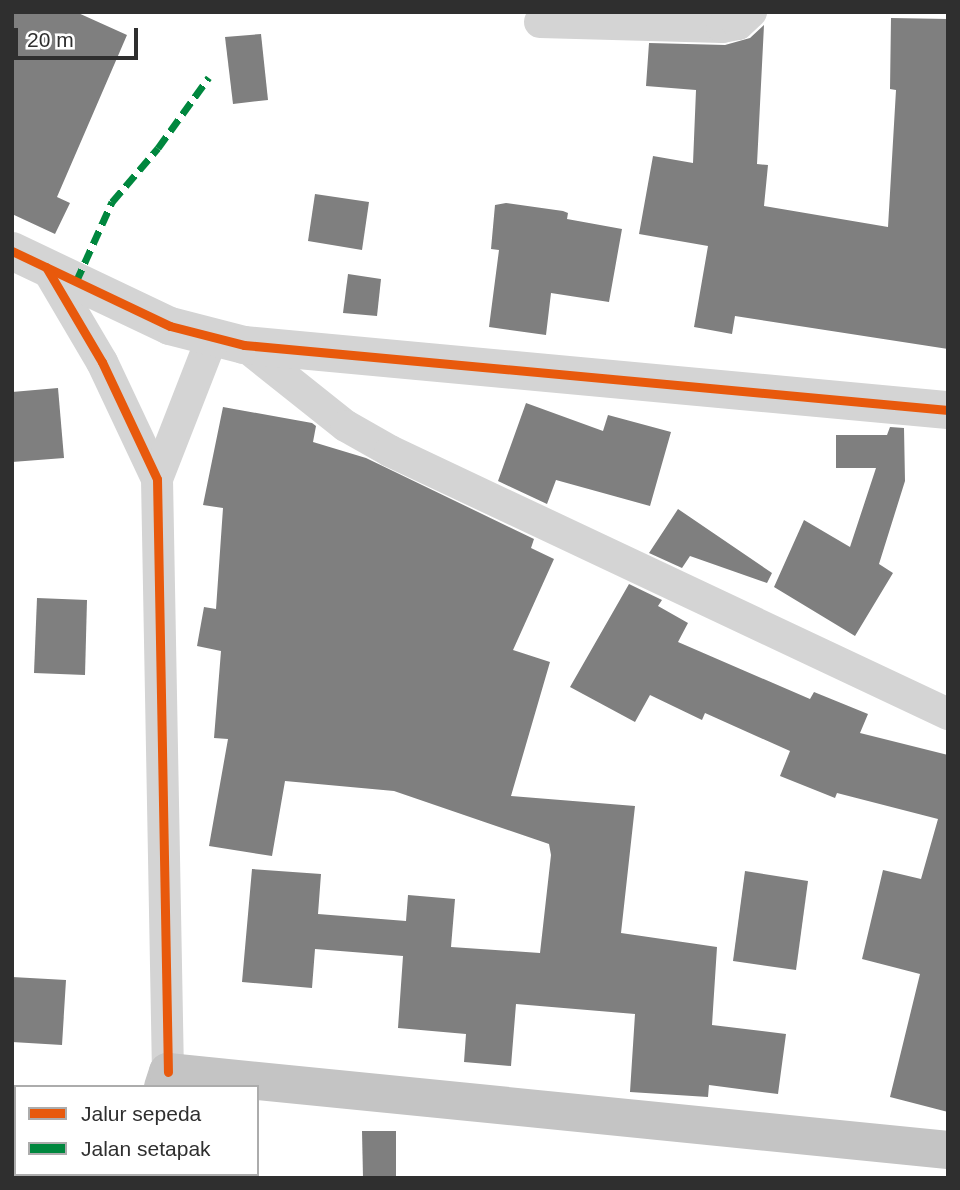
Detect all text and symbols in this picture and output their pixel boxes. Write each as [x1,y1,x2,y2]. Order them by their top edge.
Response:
scale bar [18,14,142,58]
text: 20 m [27,28,74,51]
legend [14,1085,259,1176]
text: Jalur sepeda [81,1102,201,1125]
text: Jalan setapak [81,1137,211,1160]

